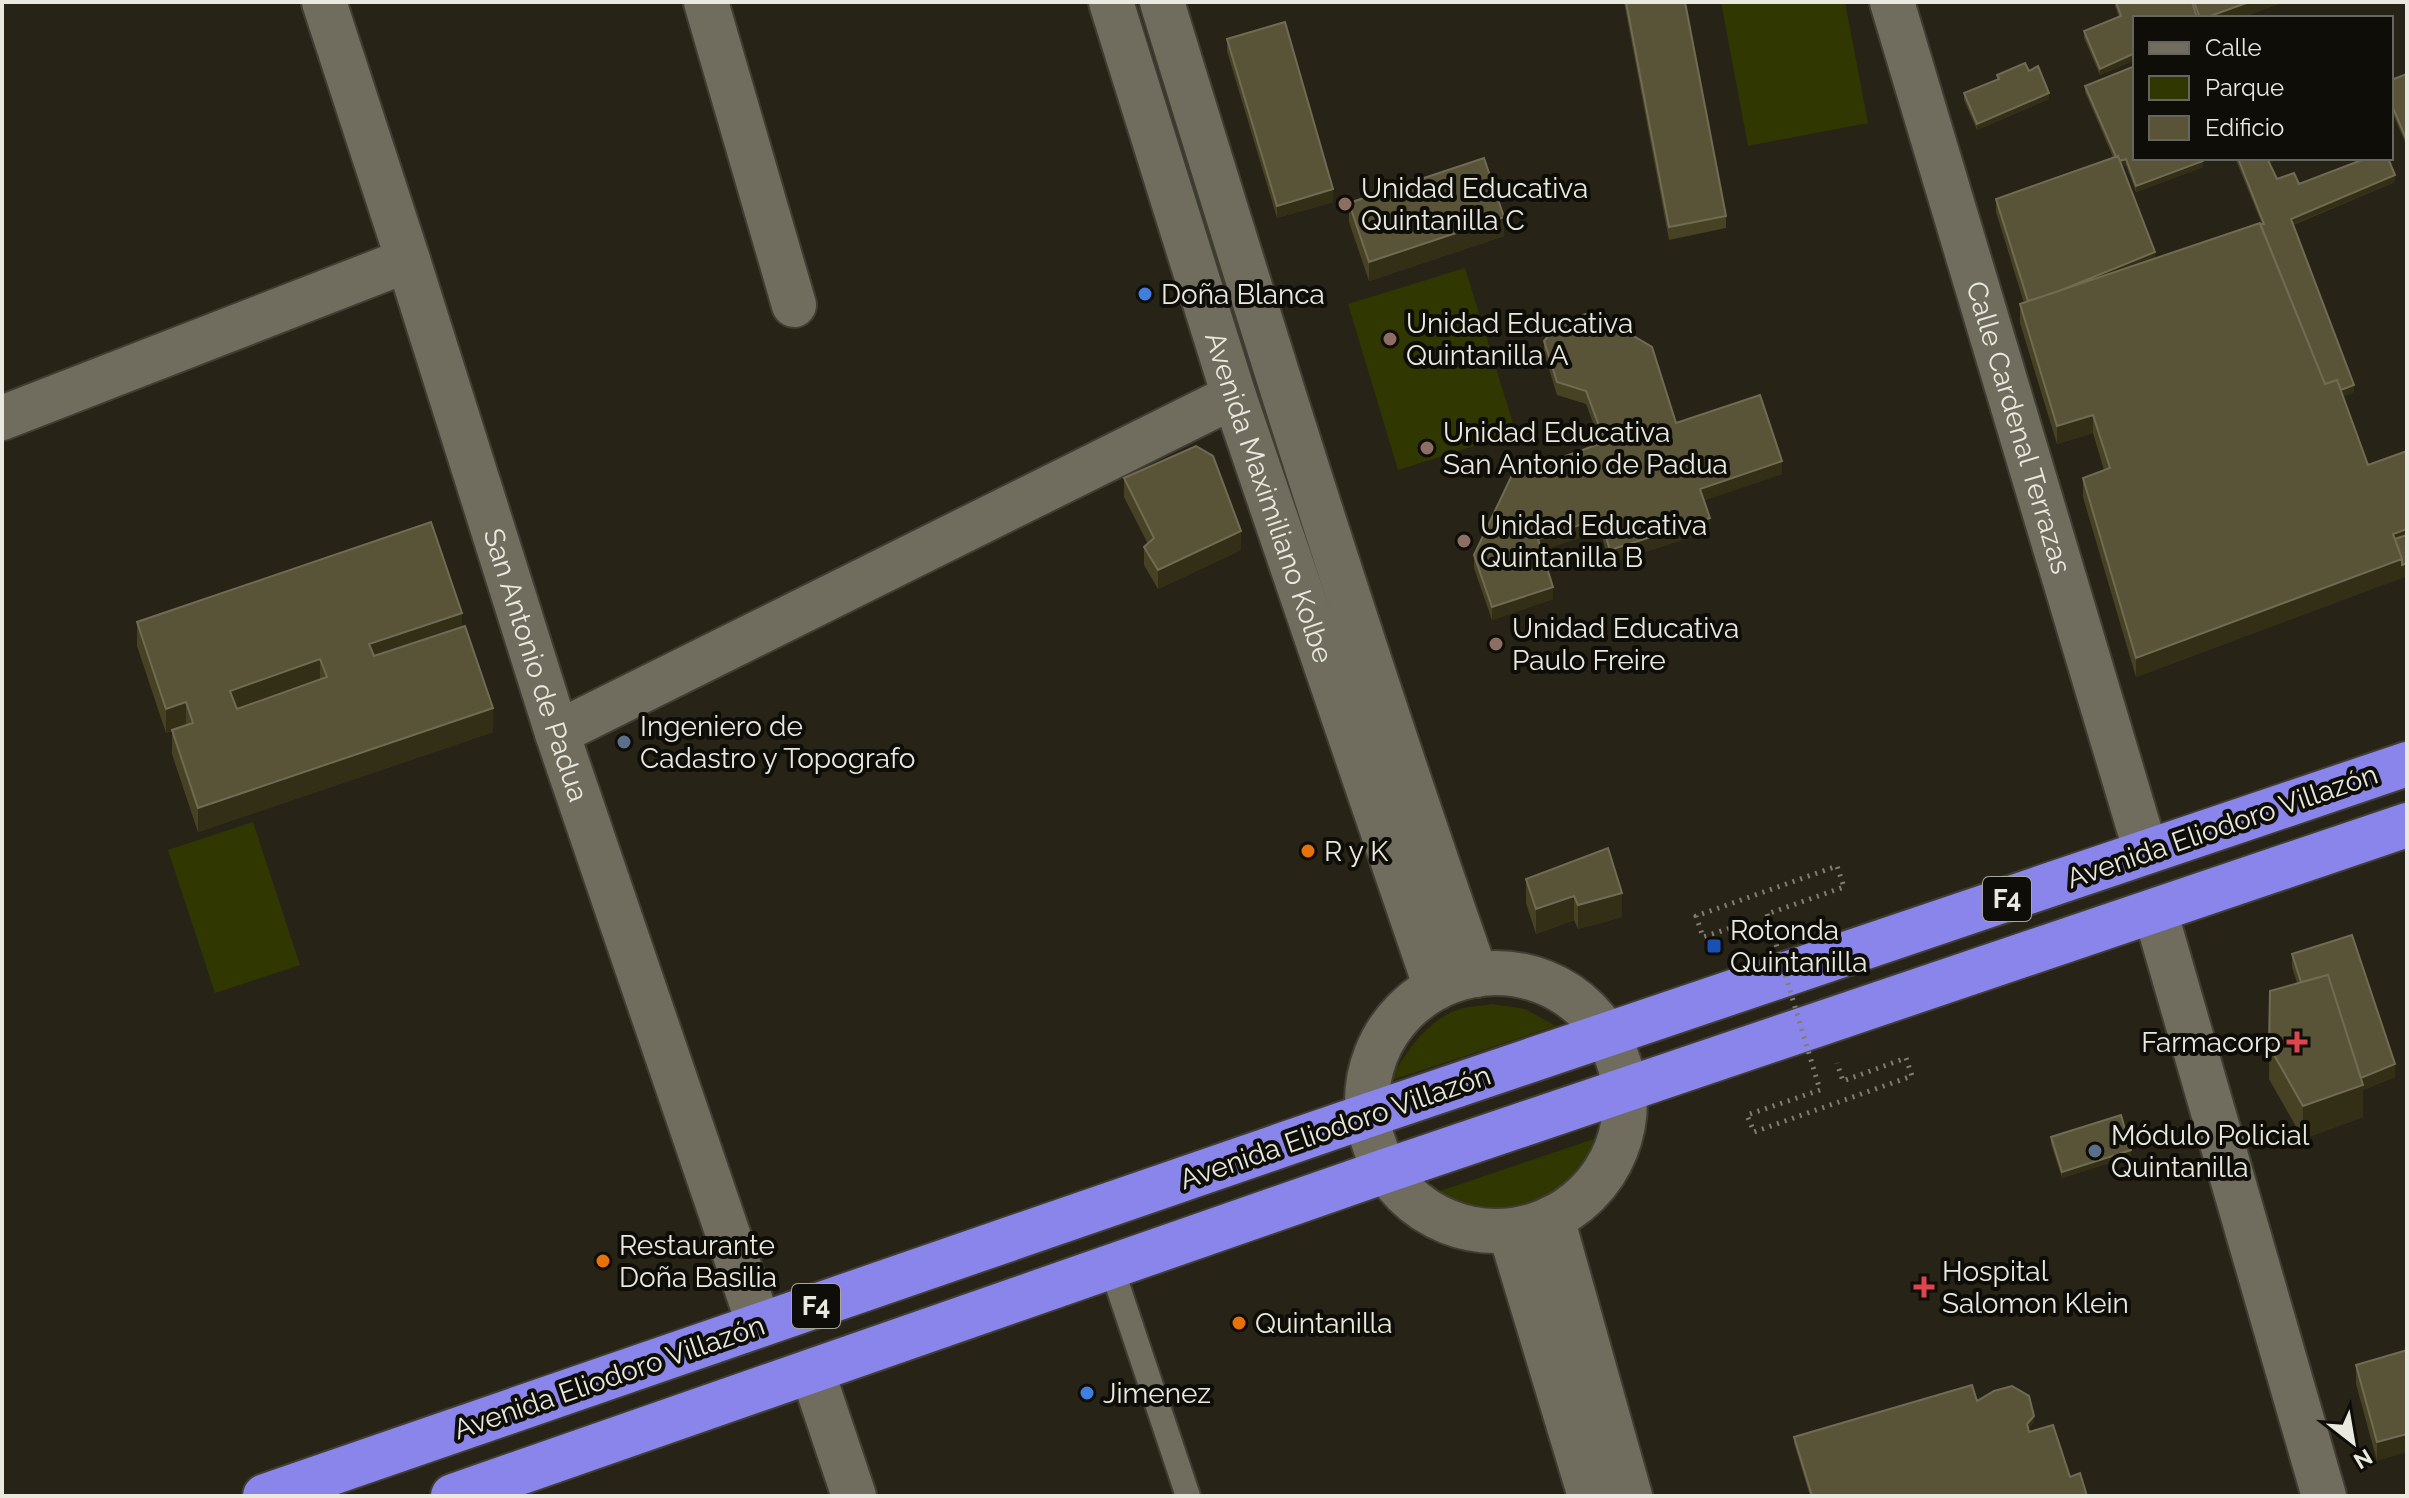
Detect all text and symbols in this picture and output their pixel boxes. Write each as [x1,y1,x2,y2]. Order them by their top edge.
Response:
legend [2133,16,2393,160]
text: Calle [2205,33,2262,62]
text: Parque [2205,73,2284,102]
text: Edificio [2205,113,2284,142]
place label: Unidad Educativa Quintanilla C [1361,172,1588,237]
marker: Unidad Educativa Quintanilla C [1336,195,1354,213]
street label: Calle Cardenal Terrazas [1959,277,2078,578]
place label: Doña Blanca [1161,278,1325,311]
marker: Doña Blanca [1136,285,1154,303]
place label: Unidad Educativa Quintanilla A [1406,307,1633,372]
street label: Avenida Maximiliano Kolbe [1198,328,1340,667]
marker: Unidad Educativa Quintanilla A [1381,330,1399,348]
place label: Unidad Educativa San Antonio de Padua [1443,416,1728,481]
marker: Unidad Educativa San Antonio de Padua [1418,439,1436,457]
place label: Unidad Educativa Quintanilla B [1480,509,1707,574]
street label: San Antonio de Padua [477,524,595,806]
marker: Unidad Educativa Quintanilla B [1455,532,1473,550]
place label: Unidad Educativa Paulo Freire [1512,612,1739,677]
marker: Unidad Educativa Paulo Freire [1487,635,1505,653]
place label: Ingeniero de Cadastro y Topografo [640,710,915,775]
marker: Ingeniero de Cadastro y Topografo [615,733,633,751]
street label: Avenida Eliodoro Villazón [2062,758,2382,895]
place label: R y K [1324,835,1388,868]
marker: R y K [1299,842,1317,860]
road number: F4 [1983,877,2031,921]
place label: Rotonda Quintanilla [1730,914,1867,979]
marker: Rotonda Quintanilla [1705,937,1723,955]
place label: Farmacorp [2141,1026,2281,1059]
marker: Farmacorp [2288,1033,2306,1051]
street label: Avenida Eliodoro Villazón [1175,1059,1495,1196]
place label: Módulo Policial Quintanilla [2111,1119,2310,1184]
marker: Módulo Policial Quintanilla [2086,1142,2104,1160]
place label: Restaurante Doña Basilia [619,1229,777,1294]
marker: Restaurante Doña Basilia [594,1252,612,1270]
place label: Hospital Salomon Klein [1942,1255,2129,1320]
marker: Hospital Salomon Klein [1913,1276,1935,1298]
road number: F4 [792,1284,840,1328]
place label: Quintanilla [1255,1307,1392,1340]
street label: Avenida Eliodoro Villazón [449,1309,769,1446]
marker: Quintanilla [1230,1314,1248,1332]
place label: Jimenez [1103,1377,1211,1410]
marker: Jimenez [1078,1384,1096,1402]
north arrow [2313,1402,2393,1482]
text: N [2349,1444,2377,1475]

